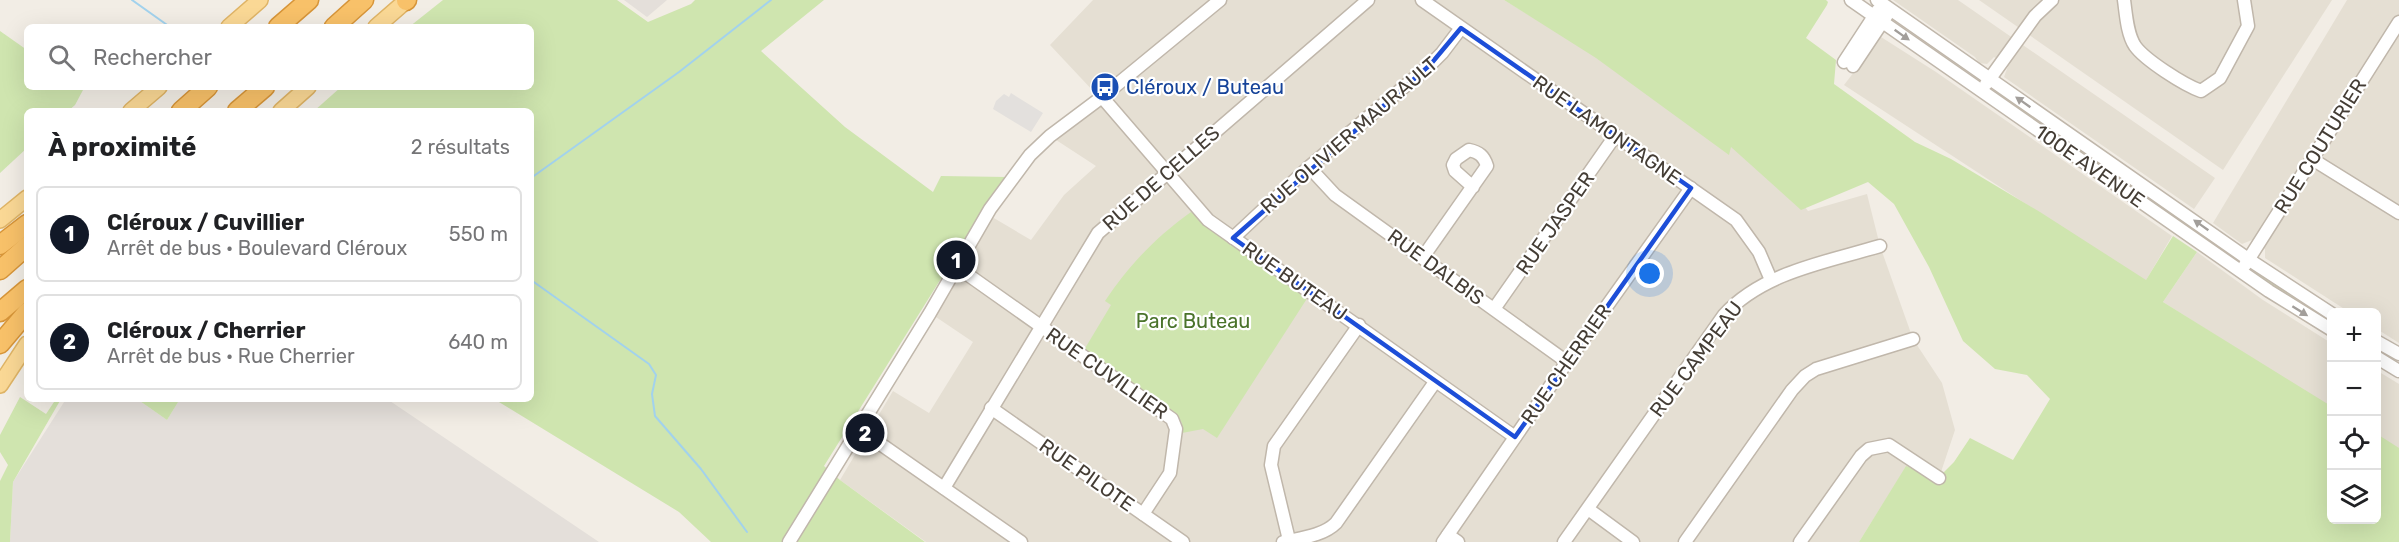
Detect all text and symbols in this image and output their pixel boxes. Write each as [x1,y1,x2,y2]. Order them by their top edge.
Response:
search box [24,24,534,90]
one-way arrow [1894,29,1910,40]
icon: search [45,41,78,74]
text: Rechercher [93,44,212,71]
street label: RUE OLIVIER MAURAULT [1256,51,1443,218]
street label: RUE LAMONTAGNE [1528,70,1686,190]
bus stop icon: Cléroux / Buteau [1089,71,1121,103]
street label: RUE COUTURIER [2269,74,2371,218]
place label: Cléroux / Buteau [1126,75,1284,99]
one-way arrow [2016,96,2032,108]
street label: 100E AVENUE [2031,119,2149,213]
street label: RUE DE CELLES [1097,121,1225,235]
text: À proximité [48,132,197,163]
text: 2 résultats [411,135,510,159]
street label: RUE JASPER [1511,167,1599,279]
text: Cléroux / Cuvillier [107,209,304,236]
one-way arrow [2193,219,2209,231]
text: 1 [65,222,74,246]
text: 550 m [449,222,508,246]
street label: RUE DALBIS [1383,224,1489,310]
text: Arrêt de bus · Boulevard Cléroux [107,236,407,260]
street label: RUE BUTEAU [1238,236,1352,326]
pin: 1 [936,238,976,282]
your location [1635,259,1664,288]
street label: RUE CAMPEAU [1645,296,1747,422]
street label: RUE CHERRIER [1516,299,1616,429]
one-way arrow [2292,305,2308,316]
map controls [2327,308,2381,524]
button: + [2327,308,2381,362]
park label: Parc Buteau [1136,309,1250,333]
text: Cléroux / Cherrier [107,317,305,344]
street label: RUE CUVILLIER [1041,322,1173,424]
text: 2 [63,330,76,354]
text: 640 m [448,330,508,354]
text: Arrêt de bus · Rue Cherrier [107,344,355,368]
button: − [2327,362,2381,416]
pin: 2 [846,410,884,456]
button: locate [2327,416,2381,470]
street label: RUE PILOTE [1035,433,1139,517]
button: layers [2327,470,2381,524]

